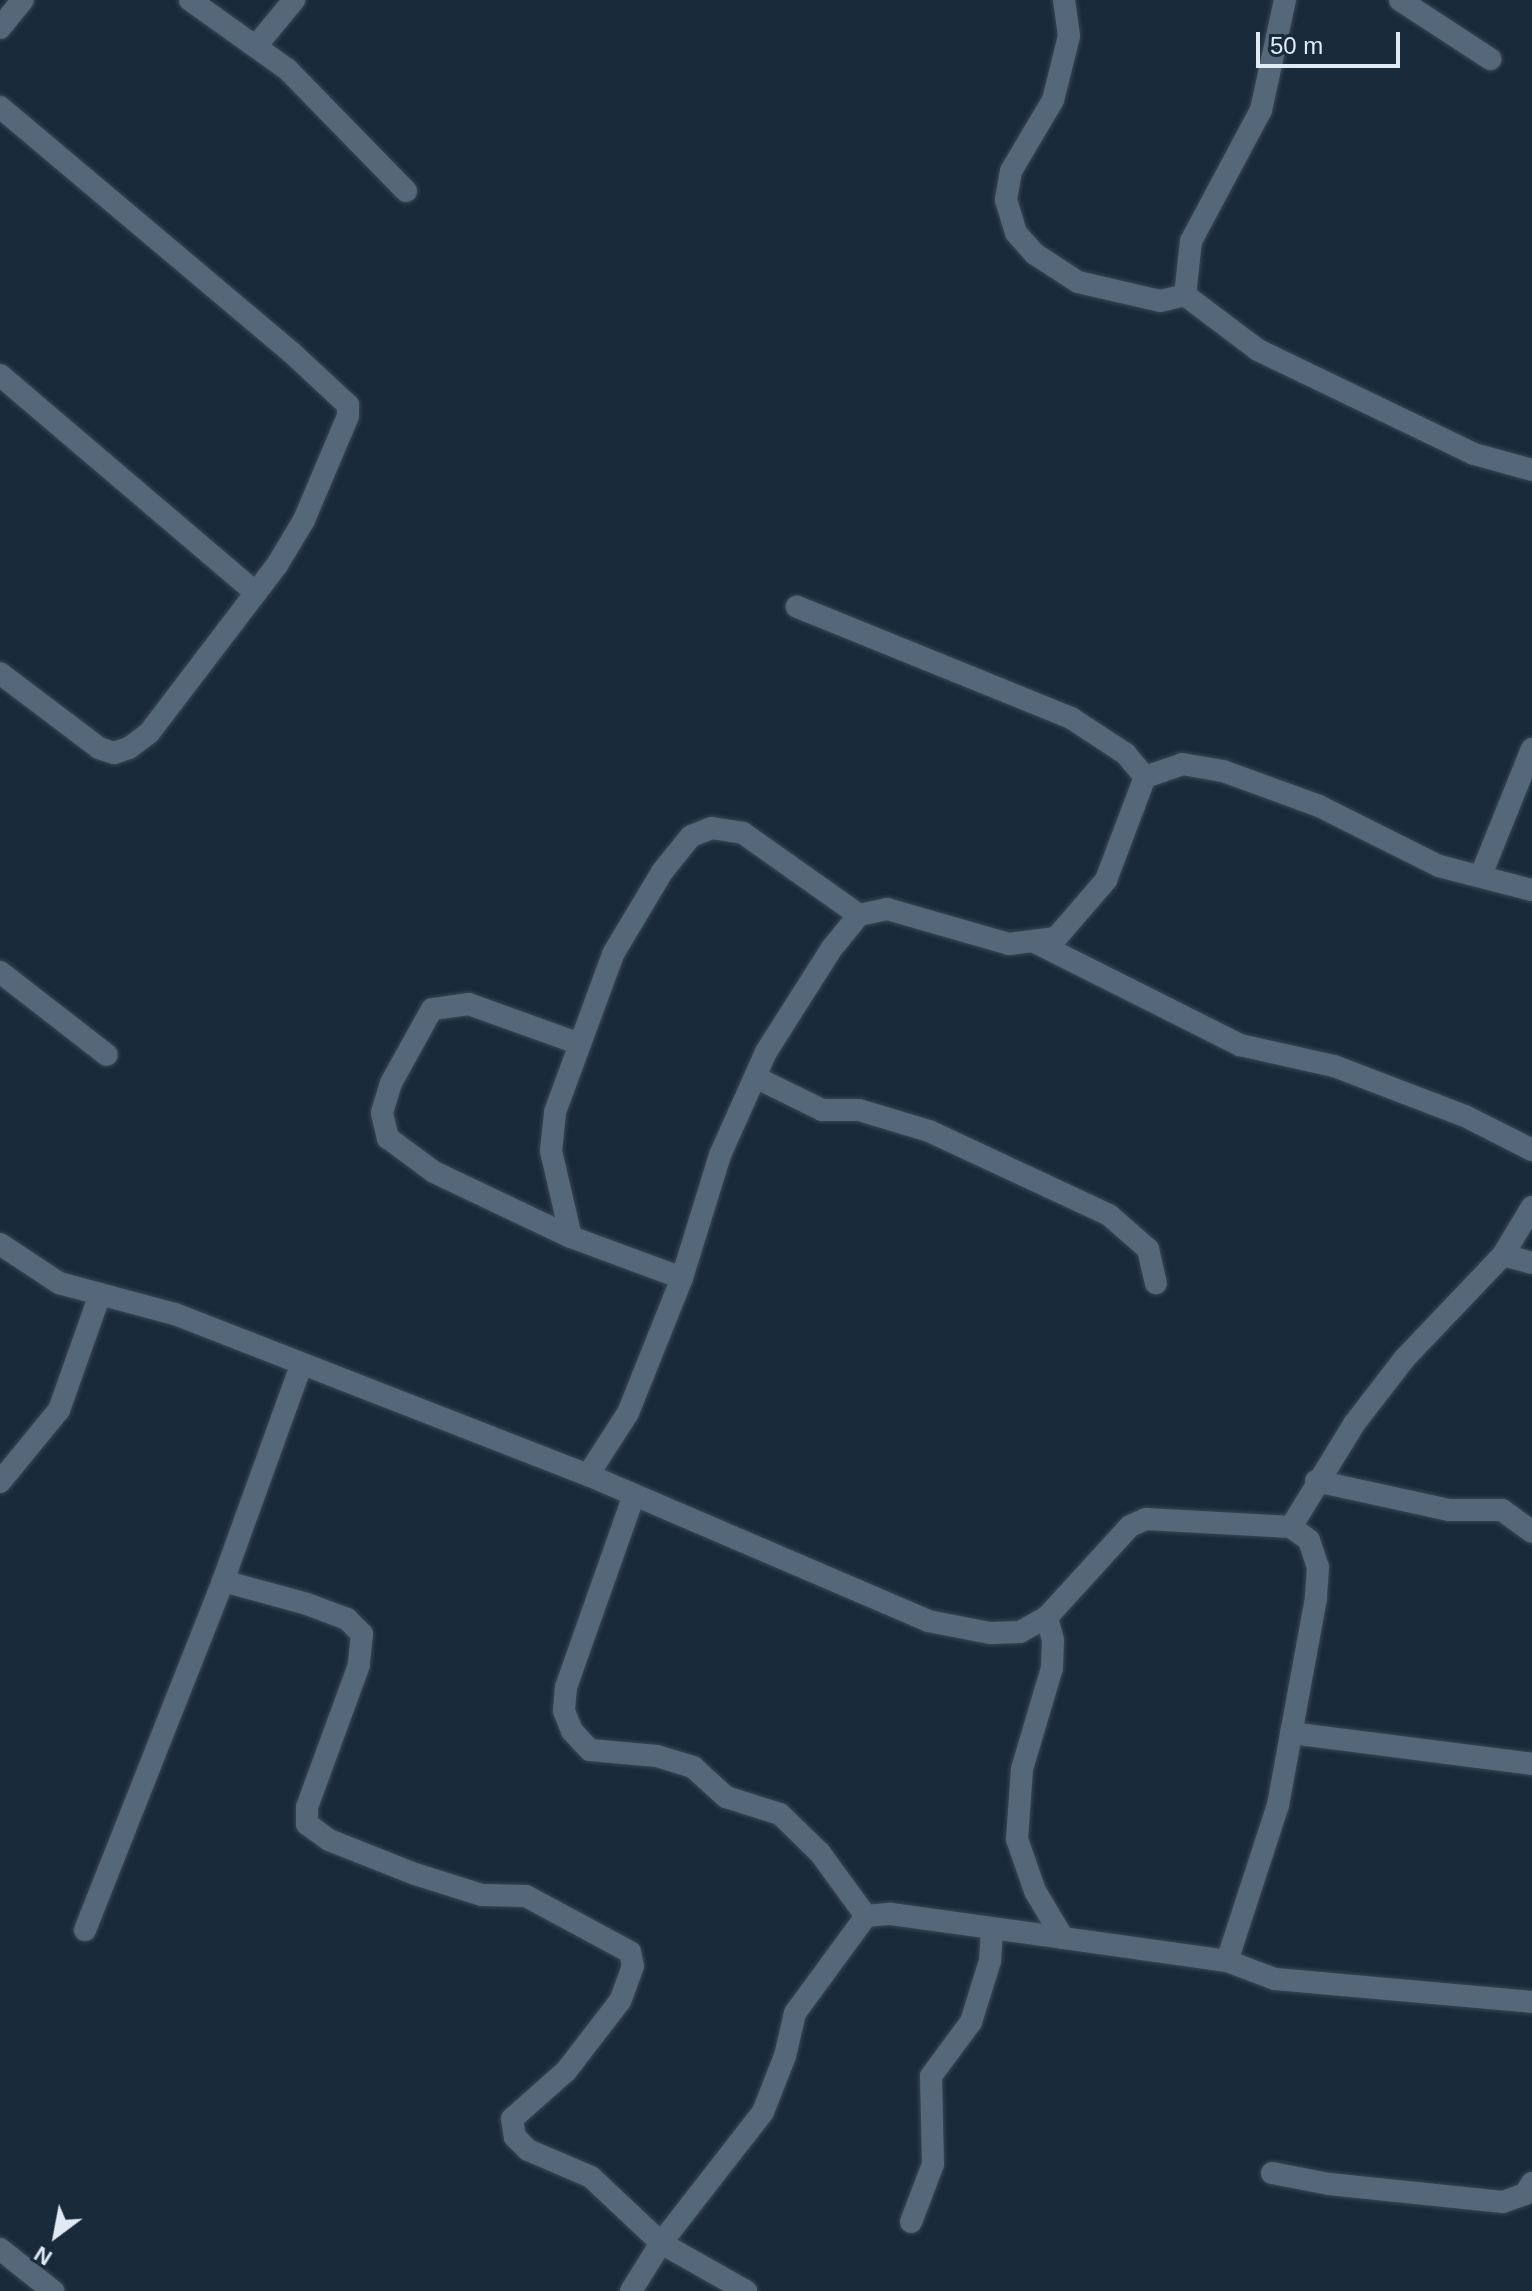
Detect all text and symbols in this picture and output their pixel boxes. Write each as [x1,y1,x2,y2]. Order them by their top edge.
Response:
scale bar [1260,16,1404,66]
text: 50 m [1270,32,1323,59]
north arrow [16,2195,96,2275]
text: N [30,2241,56,2271]

